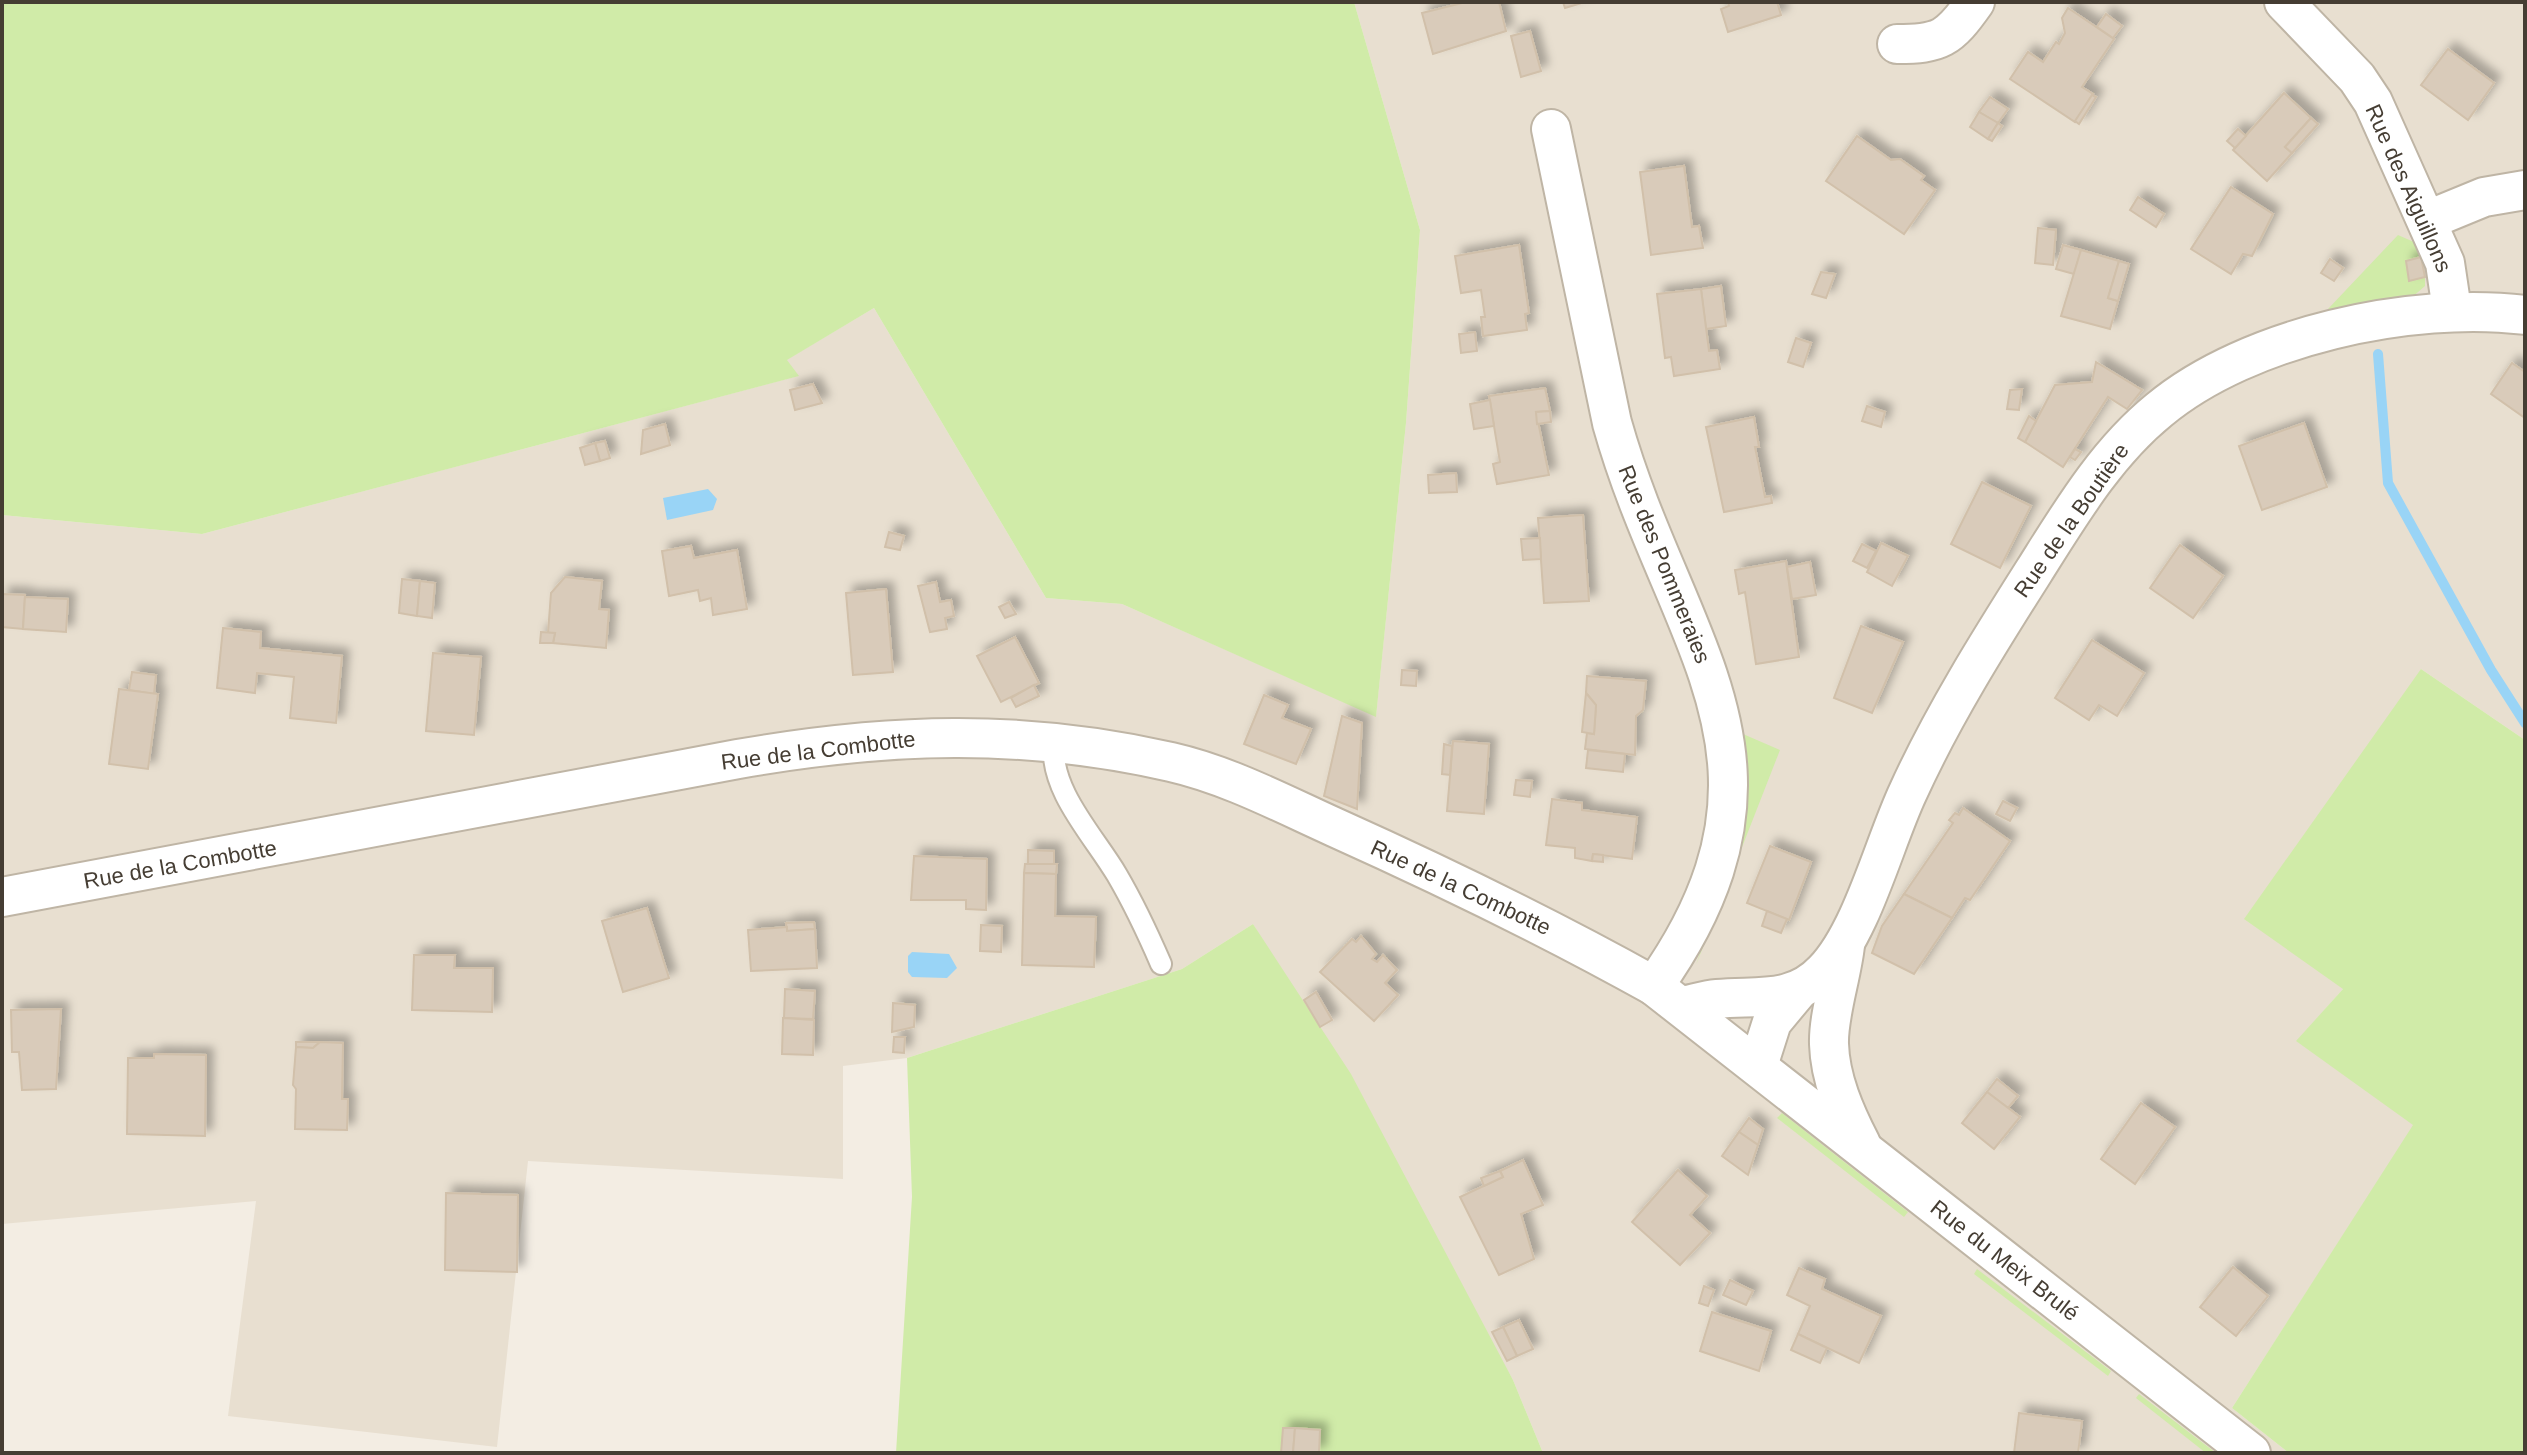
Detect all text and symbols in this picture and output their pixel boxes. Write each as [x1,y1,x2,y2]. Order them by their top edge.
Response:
street label: Rue des Aiguillons [2360,100,2457,276]
street label: Rue de la Boutière [2009,438,2134,602]
street label: Rue des Pommeraies [1613,461,1716,667]
street label: Rue de la Combotte [719,726,917,775]
street label: Rue de la Combotte [82,835,279,894]
street label: Rue de la Combotte [1367,835,1555,940]
street label: Rue du Meix Brulé [1926,1195,2084,1326]

